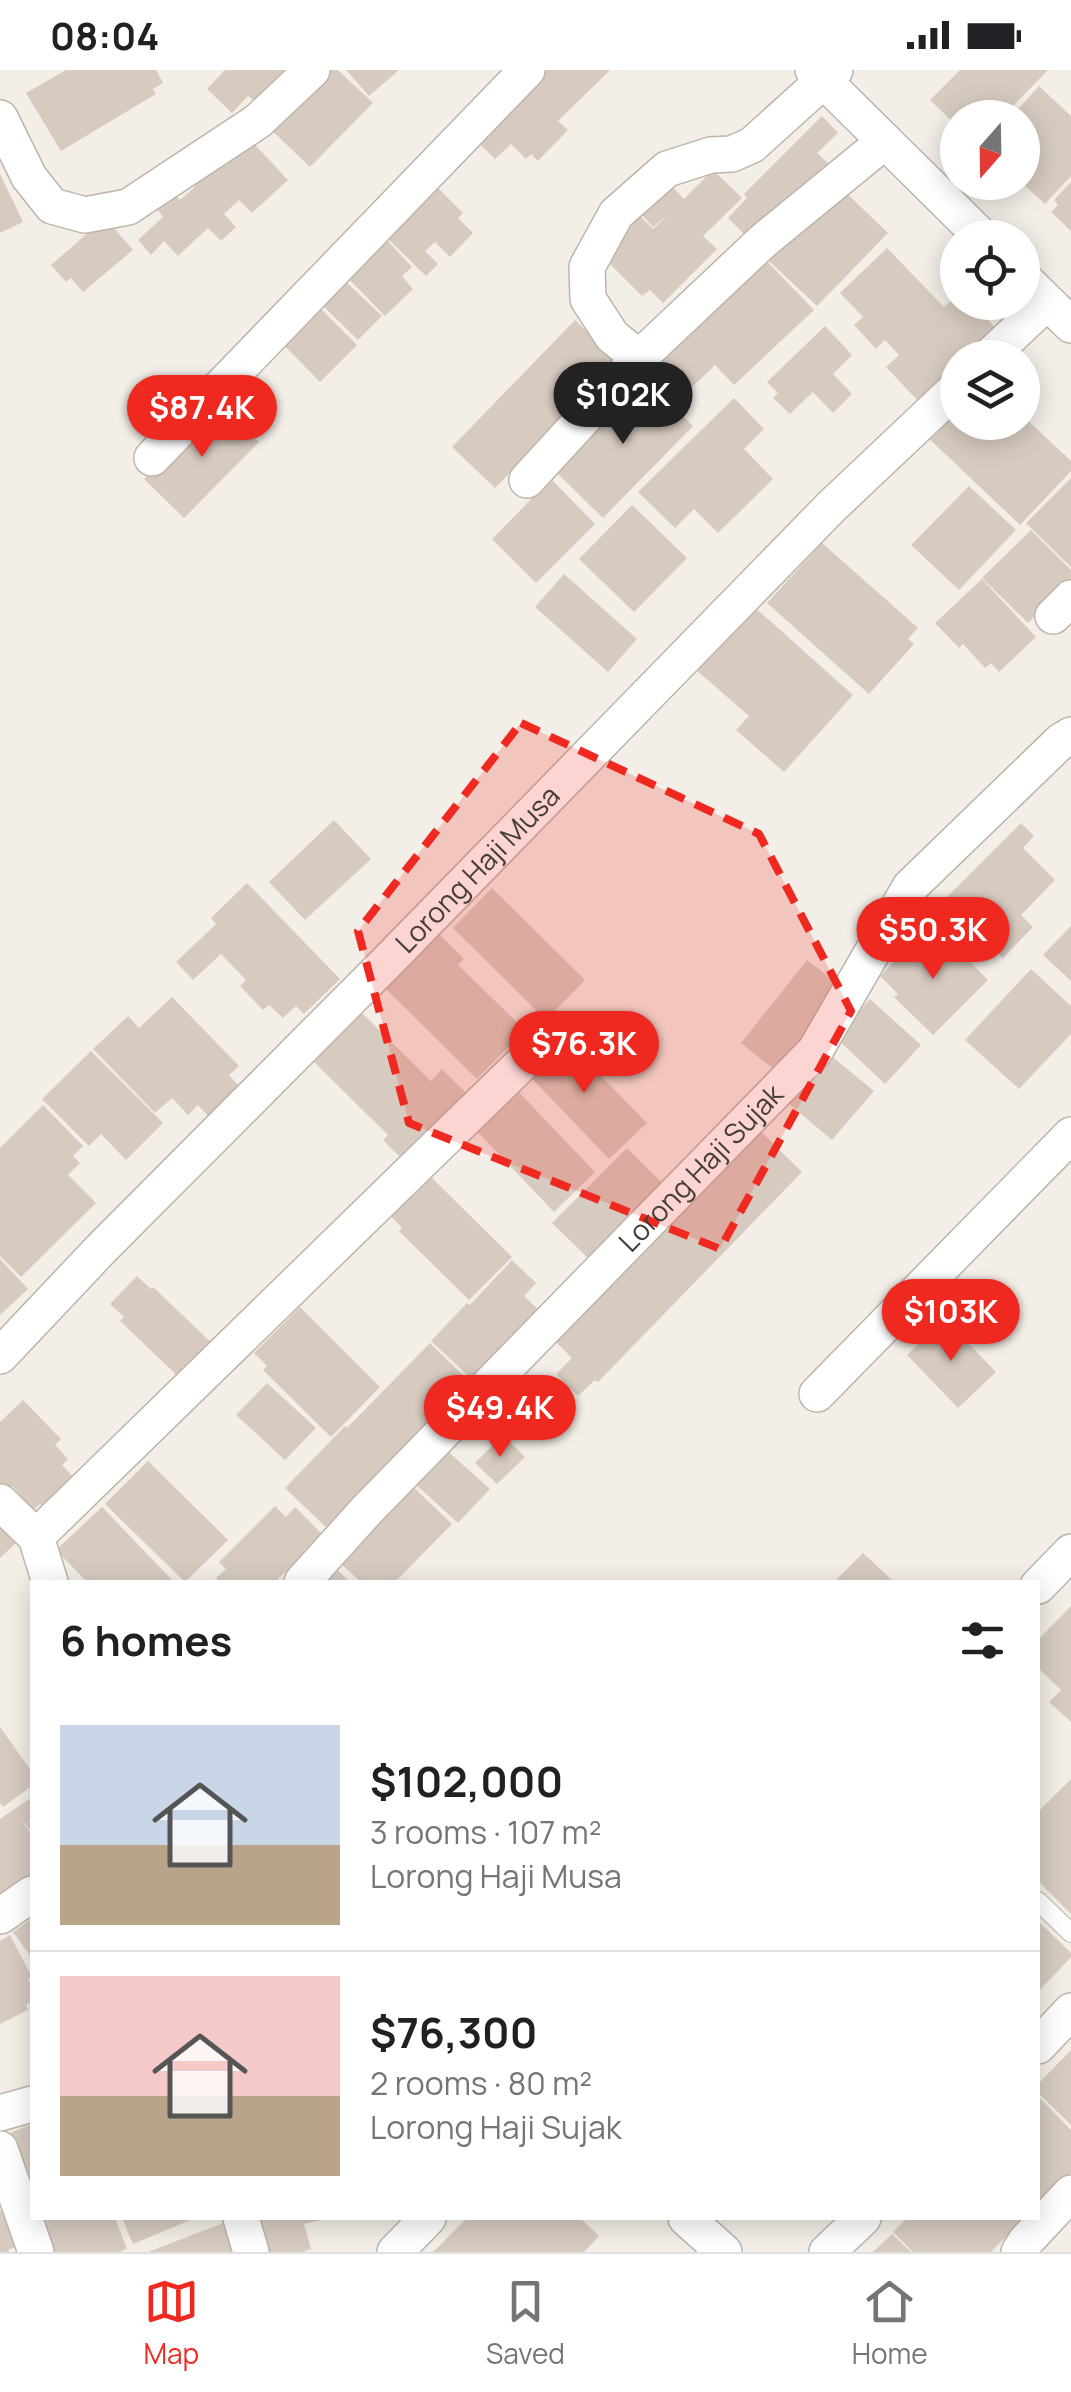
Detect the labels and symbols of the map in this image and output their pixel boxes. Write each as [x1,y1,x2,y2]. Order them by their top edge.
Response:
north arrow [940,100,1040,200]
pin: $102K [553,362,693,447]
pin: $87.4K [121,375,283,460]
street label: Lorong Haji Musa [386,776,567,961]
pin: $50.3K [852,897,1014,982]
pin: $76.3K [503,1011,665,1096]
street label: Lorong Haji Sujak [610,1074,791,1259]
pin: $103K [881,1279,1021,1364]
pin: $49.4K [419,1375,581,1460]

